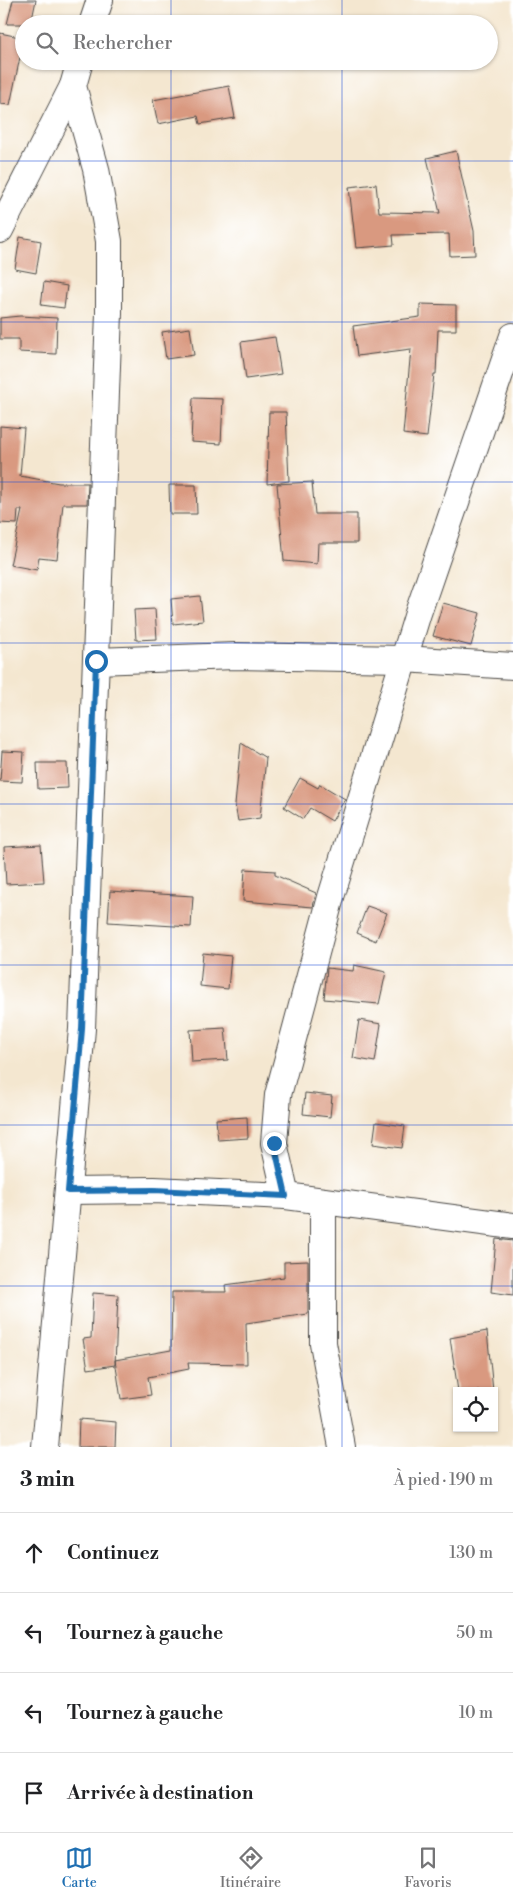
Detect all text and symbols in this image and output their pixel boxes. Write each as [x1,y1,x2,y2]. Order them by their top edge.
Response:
search box [15,15,498,70]
icon: search [33,29,61,57]
text: Rechercher [73,31,172,55]
route start [85,650,108,673]
route end [263,1132,286,1155]
map controls [453,1387,498,1432]
button: locate [453,1387,498,1432]
text: 3 min [20,1467,75,1493]
text: À pied · 190 m [394,1470,493,1490]
icon: ahead [20,1539,48,1567]
text: Continuez [67,1541,159,1565]
text: 130 m [449,1543,493,1563]
icon: left [20,1619,48,1647]
text: Tournez à gauche [67,1621,223,1645]
text: 50 m [456,1623,493,1643]
icon: left [20,1699,48,1727]
text: Tournez à gauche [67,1701,223,1725]
text: 10 m [459,1703,493,1723]
icon: arrive [20,1779,48,1807]
text: Arrivée à destination [67,1781,253,1805]
tab: Carte [62,1844,97,1892]
tab: Itinéraire [220,1844,281,1892]
tab: Favoris [404,1844,451,1892]

